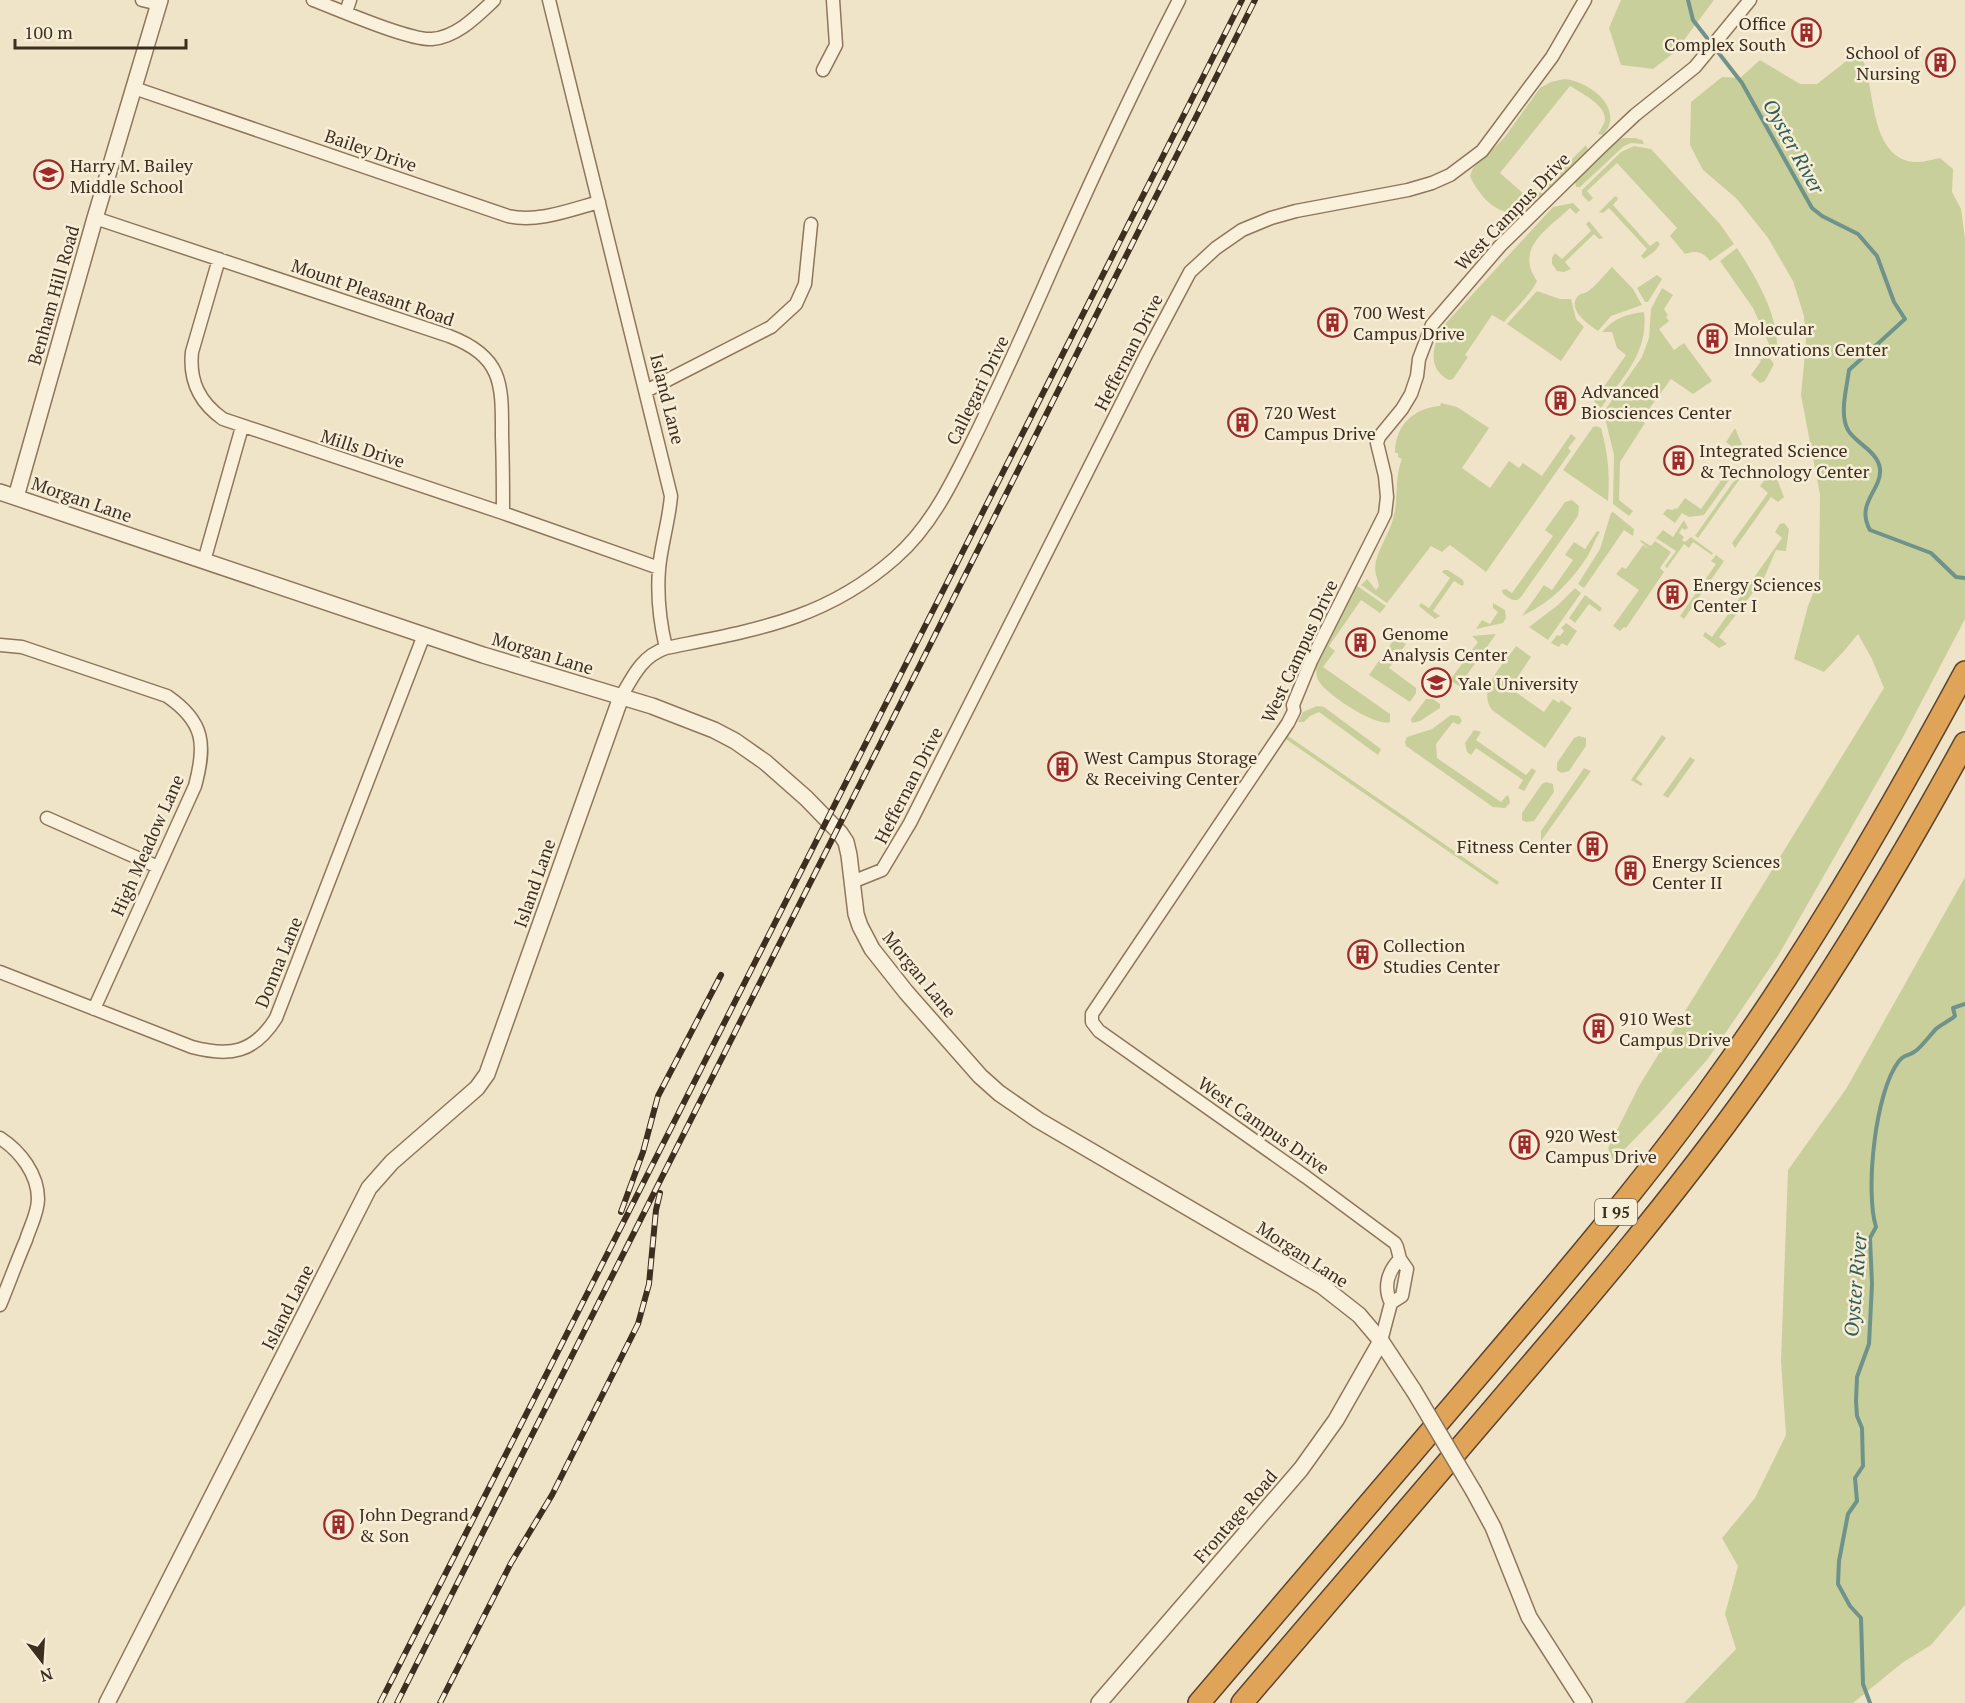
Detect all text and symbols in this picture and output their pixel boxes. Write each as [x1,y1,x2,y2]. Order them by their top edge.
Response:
place label: Office Complex South [1664,11,1786,56]
scale bar [15,12,186,50]
building icon: Office Complex South [1791,17,1823,49]
text: 100 m [24,20,73,44]
place label: School of Nursing [1846,40,1922,85]
building icon: School of Nursing [1925,46,1957,78]
water label: Oyster River [1757,94,1832,199]
street label: Bailey Drive [322,123,420,177]
street label: West Campus Drive [1449,147,1575,275]
place label: Harry M. Bailey Middle School [70,153,194,198]
school or university icon: Harry M. Bailey Middle School [33,159,65,191]
street label: Benham Hill Road [22,222,84,368]
street label: Mount Pleasant Road [288,253,458,331]
street label: Heffernan Drive [1088,290,1168,414]
place label: 700 West Campus Drive [1353,300,1465,345]
building icon: 700 West Campus Drive [1316,306,1348,338]
place label: Molecular Innovations Center [1734,316,1888,361]
building icon: Molecular Innovations Center [1697,322,1729,354]
street label: Callegari Drive [940,331,1014,449]
street label: Island Lane [645,351,691,447]
place label: Advanced Biosciences Center [1581,379,1732,424]
building icon: Advanced Biosciences Center [1544,385,1576,417]
place label: 720 West Campus Drive [1264,400,1376,445]
building icon: 720 West Campus Drive [1227,406,1259,438]
street label: Mills Drive [318,423,408,473]
place label: Integrated Science & Technology Center [1699,438,1870,483]
building icon: Integrated Science & Technology Center [1662,444,1694,476]
street label: Morgan Lane [29,471,135,527]
place label: Energy Sciences Center I [1693,572,1821,617]
street label: West Campus Drive [1255,576,1343,726]
building icon: Energy Sciences Center I [1656,578,1688,610]
place label: Genome Analysis Center [1382,621,1508,666]
street label: Morgan Lane [489,626,597,680]
building icon: Genome Analysis Center [1345,627,1377,659]
school or university icon: Yale University [1421,667,1453,699]
place label: Yale University [1458,671,1579,695]
street label: Heffernan Drive [868,723,948,847]
place label: West Campus Storage & Receiving Center [1084,745,1257,790]
building icon: West Campus Storage & Receiving Center [1047,751,1079,783]
street label: High Meadow Lane [105,770,189,920]
building icon: Fitness Center [1577,830,1609,862]
place label: Fitness Center [1457,834,1572,858]
street label: Island Lane [508,835,560,931]
place label: Energy Sciences Center II [1652,849,1780,894]
building icon: Energy Sciences Center II [1615,855,1647,887]
street label: Donna Lane [249,913,307,1011]
street label: Morgan Lane [878,926,962,1022]
place label: Collection Studies Center [1383,933,1500,978]
building icon: Collection Studies Center [1346,939,1378,971]
place label: 910 West Campus Drive [1619,1006,1731,1051]
building icon: 910 West Campus Drive [1582,1012,1614,1044]
street label: West Campus Drive [1193,1071,1335,1179]
place label: 920 West Campus Drive [1545,1123,1657,1168]
building icon: 920 West Campus Drive [1508,1129,1540,1161]
road number: I 95 [1595,1199,1637,1225]
street label: Morgan Lane [1253,1215,1353,1293]
water label: Oyster River [1837,1231,1873,1338]
street label: Island Lane [255,1260,319,1354]
street label: Frontage Road [1188,1464,1282,1568]
place label: John Degrand & Son [359,1502,469,1547]
building icon: John Degrand & Son [322,1508,354,1540]
north arrow [12,1631,72,1691]
text: N [37,1663,55,1688]

